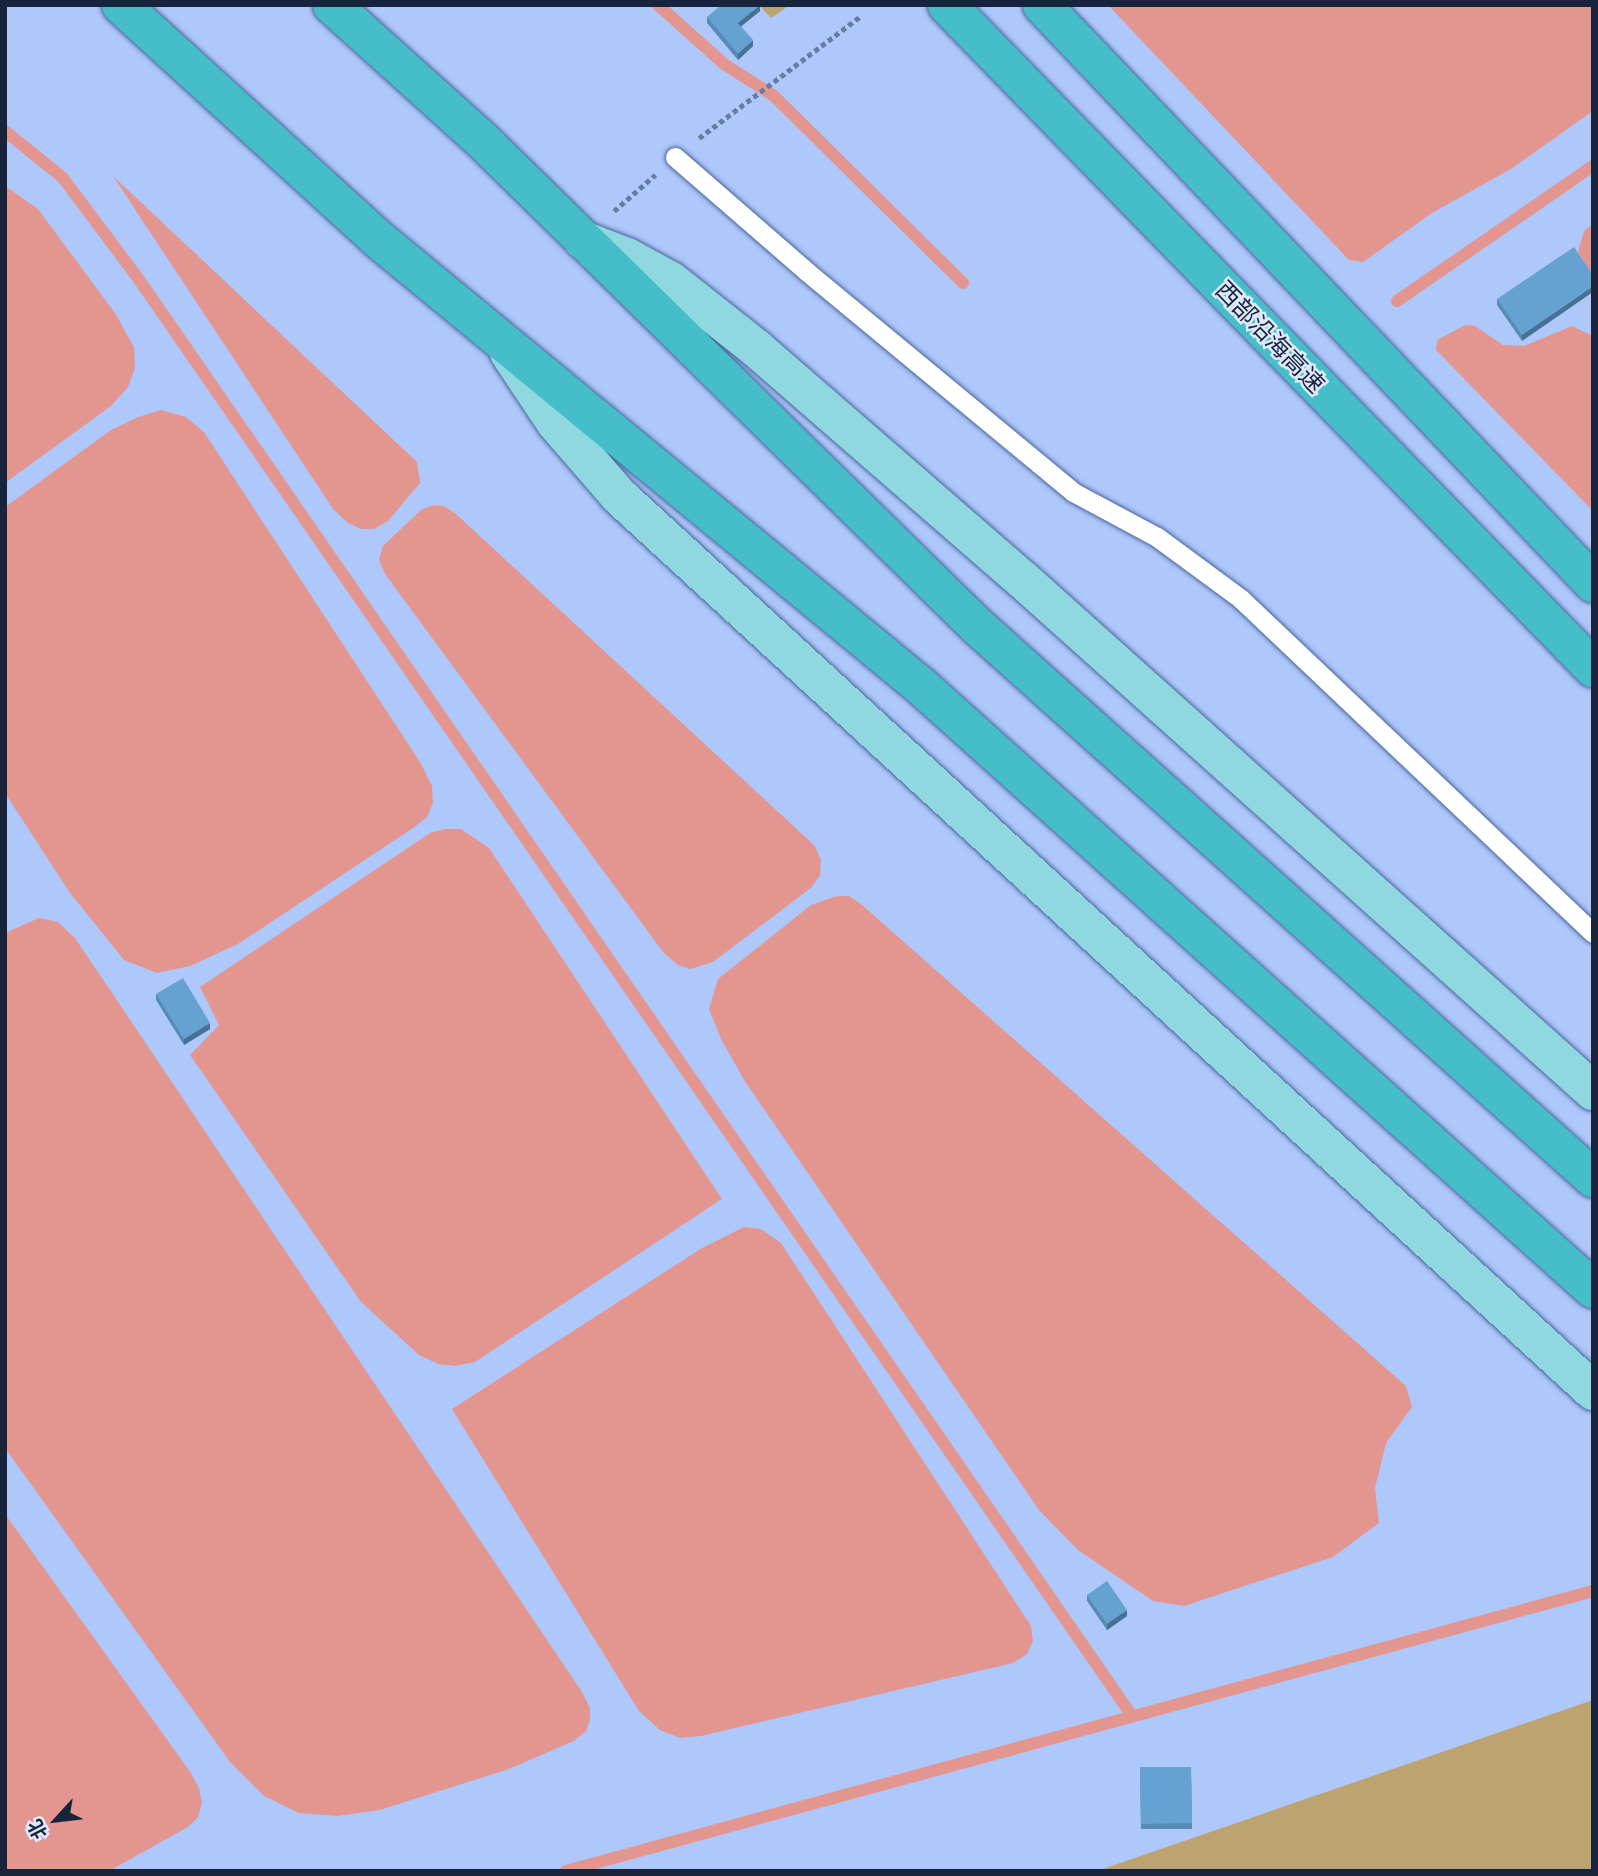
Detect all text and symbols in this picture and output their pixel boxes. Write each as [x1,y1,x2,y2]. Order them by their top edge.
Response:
street label: 西部沿海高速 [1210,275,1330,399]
north arrow [21,1785,91,1855]
text: 北 [23,1816,51,1843]

